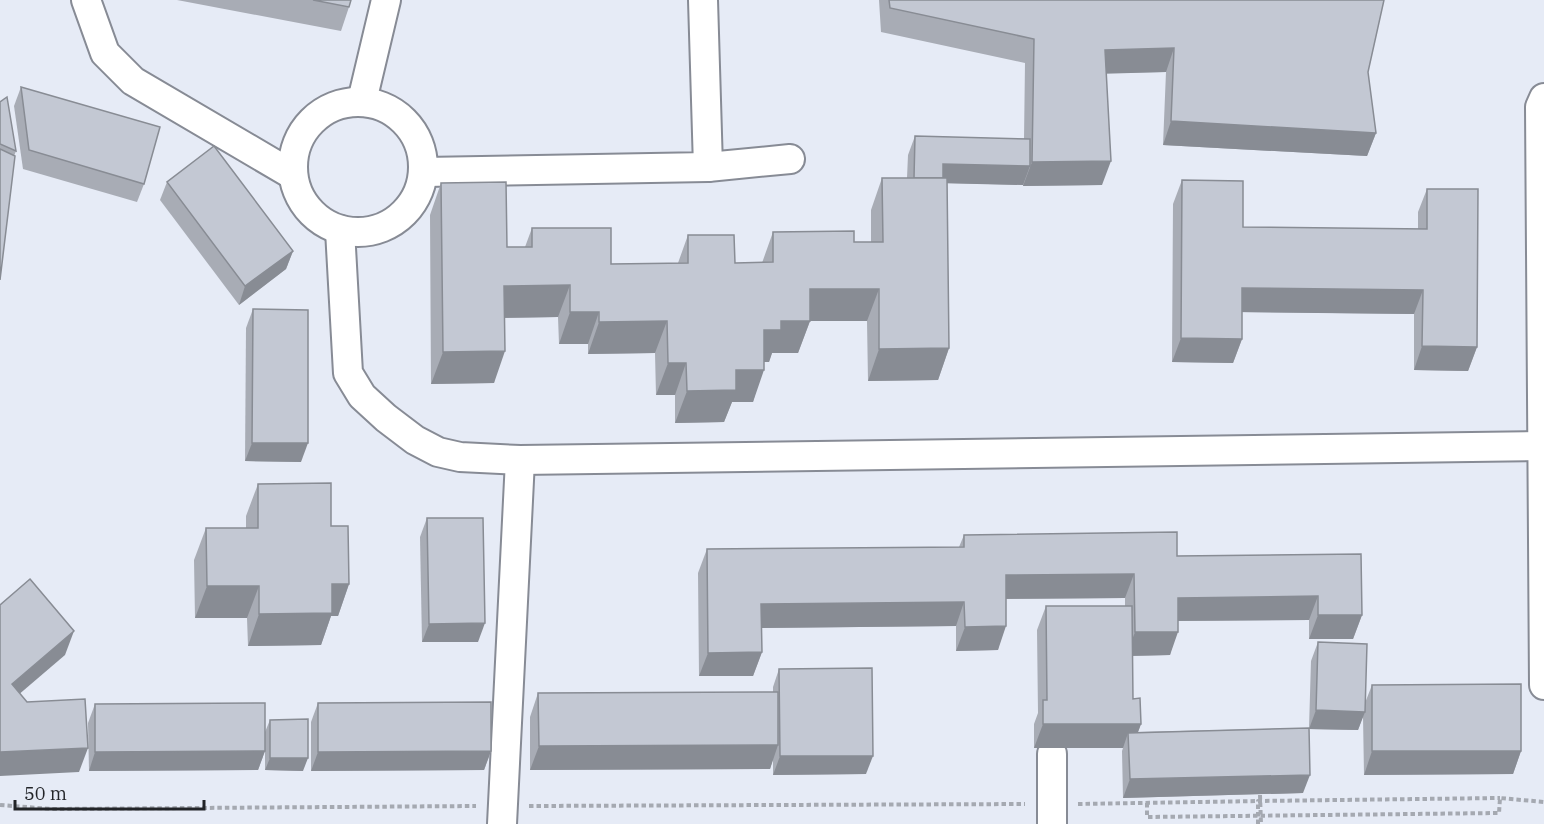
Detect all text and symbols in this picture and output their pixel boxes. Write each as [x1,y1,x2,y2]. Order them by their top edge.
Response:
scale bar [15,773,204,811]
text: 50 m [24,782,67,805]

